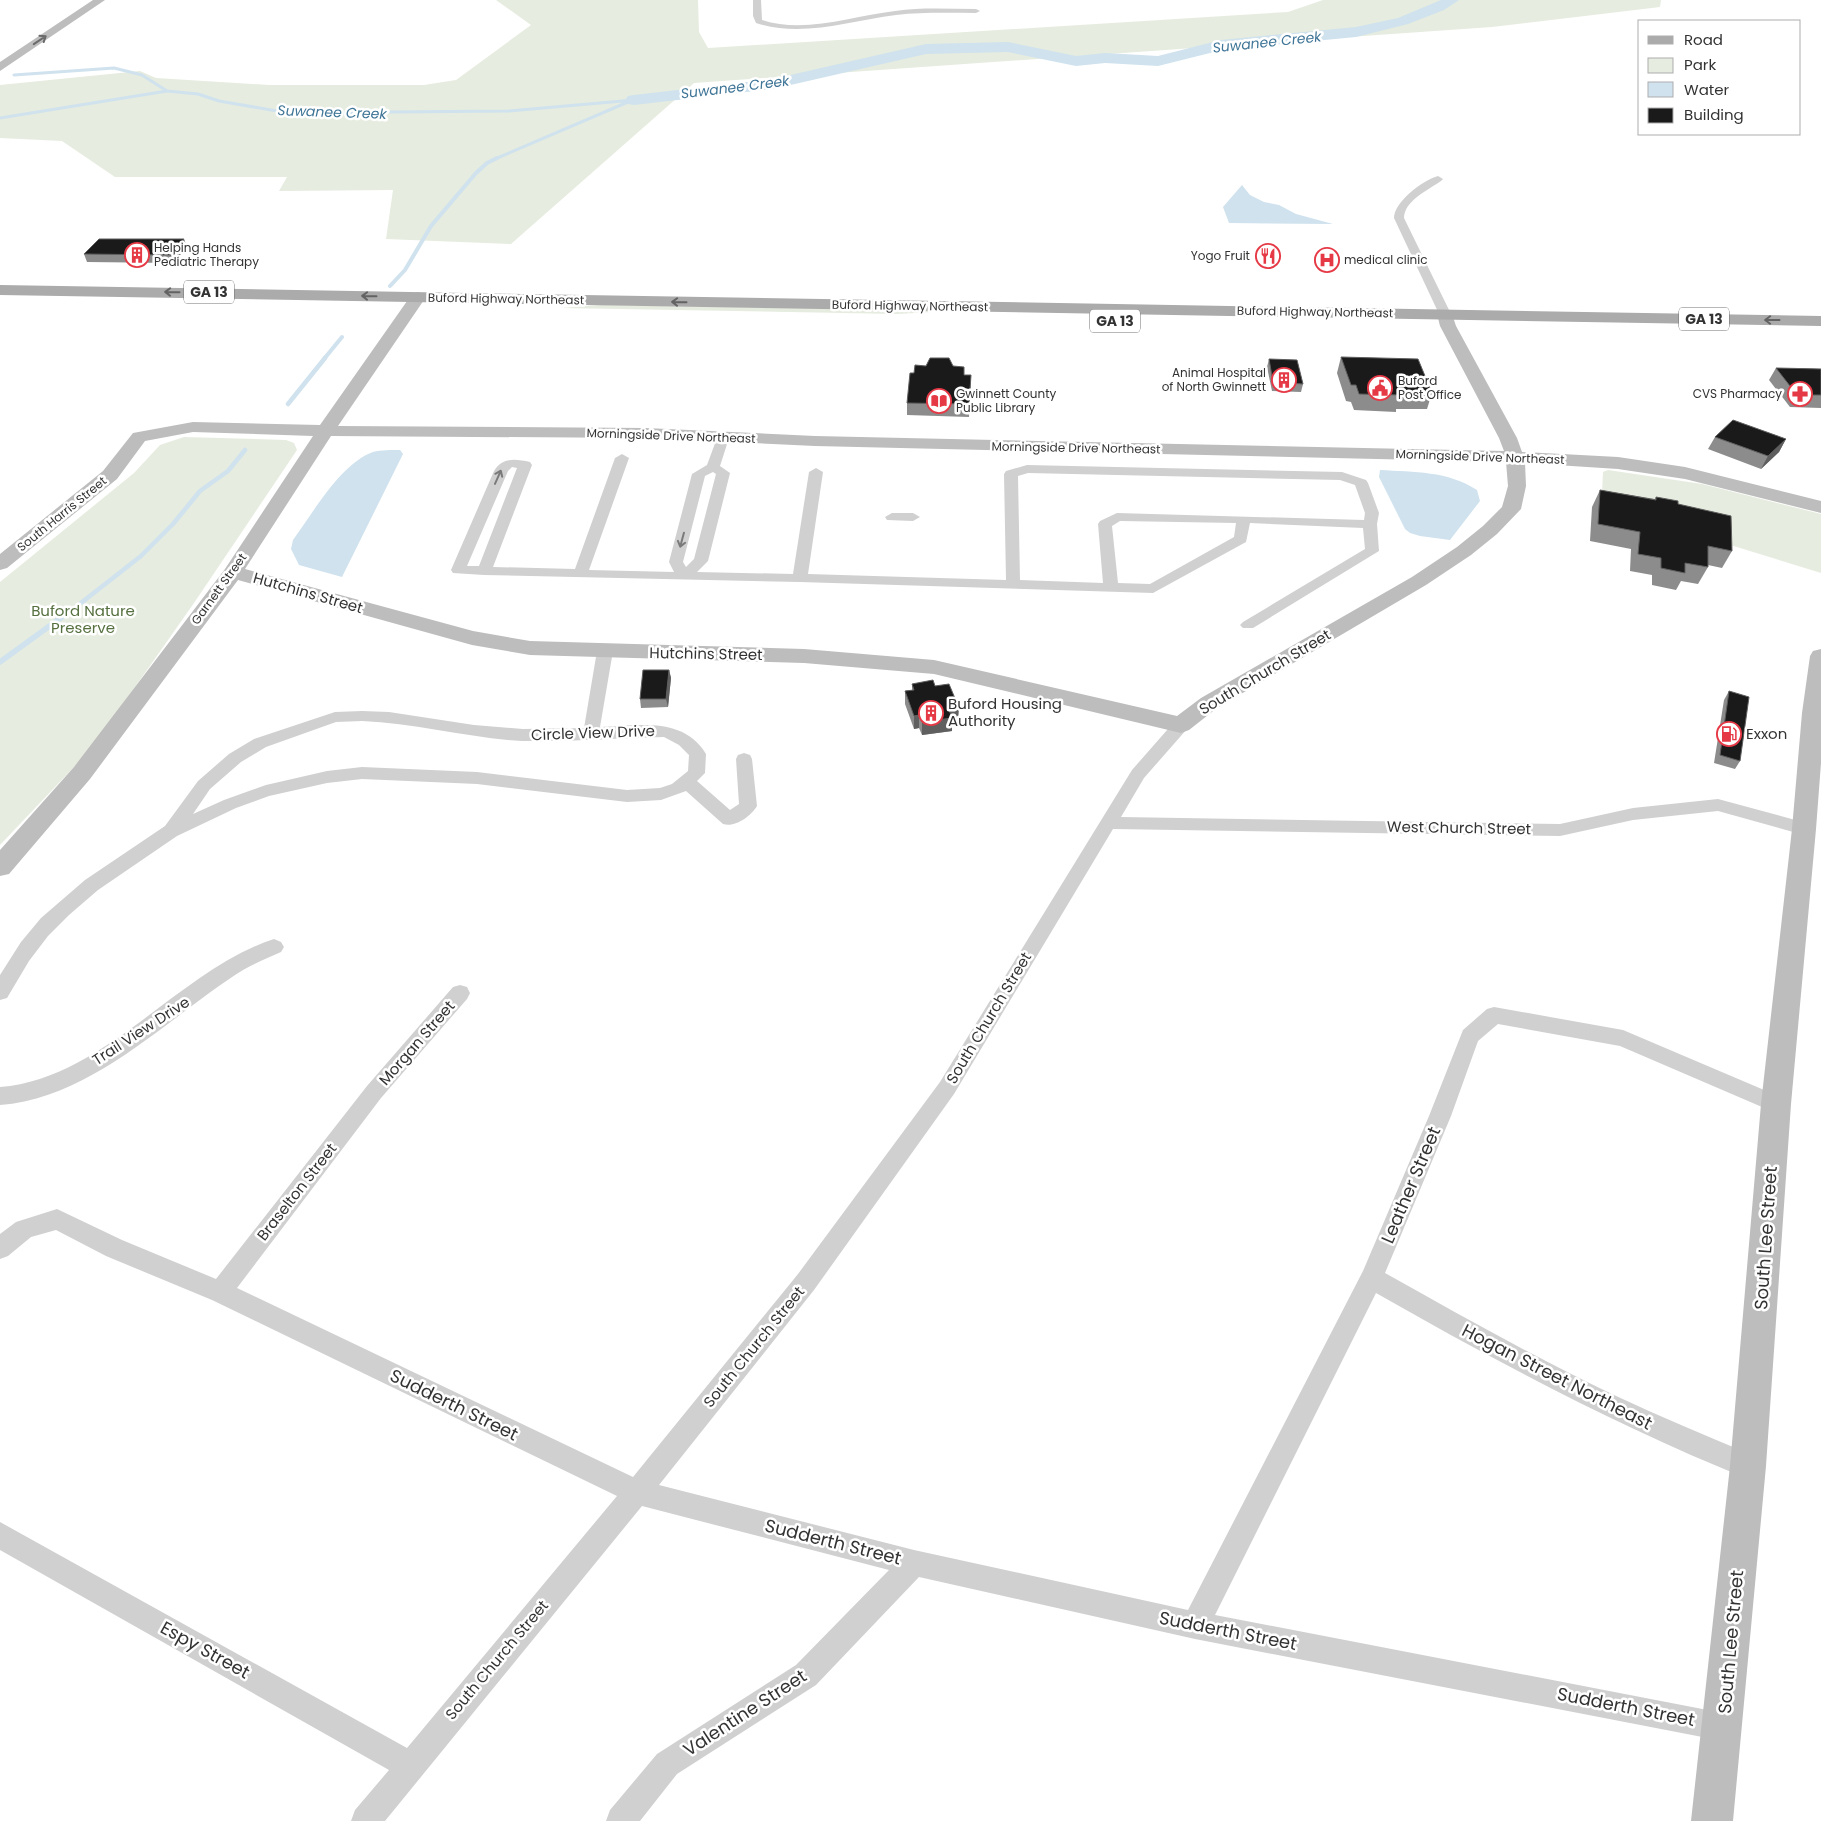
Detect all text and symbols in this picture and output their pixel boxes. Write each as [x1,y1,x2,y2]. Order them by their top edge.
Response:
legend [1638,20,1801,135]
water label: Suwanee Creek [1212,26,1323,58]
text: Road [1684,29,1723,50]
one-way arrow [33,35,47,45]
text: Park [1684,54,1716,75]
water label: Suwanee Creek [680,70,791,104]
text: Water [1684,79,1730,100]
water label: Suwanee Creek [277,100,388,124]
text: Building [1684,104,1744,125]
place label: Helping Hands Pediatric Therapy [154,239,259,270]
building icon: Helping Hands Pediatric Therapy [124,242,150,268]
restaurant icon: Yogo Fruit [1255,243,1281,269]
place label: Yogo Fruit [1191,247,1250,264]
hospital icon: medical clinic [1314,247,1340,273]
place label: medical clinic [1344,251,1428,268]
road number: GA 13 [184,280,234,304]
one-way arrow [164,287,180,297]
street label: Buford Highway Northeast [428,289,584,308]
one-way arrow [361,291,378,301]
street label: Buford Highway Northeast [832,296,988,315]
one-way arrow [671,298,687,307]
street label: Buford Highway Northeast [1237,302,1393,321]
road number: GA 13 [1679,308,1729,330]
road number: GA 13 [1090,310,1140,332]
one-way arrow [1765,315,1781,324]
place label: Animal Hospital of North Gwinnett [1162,364,1266,395]
building icon: Animal Hospital of North Gwinnett [1271,367,1297,393]
place label: Buford Post Office [1398,372,1461,403]
public building icon: Buford Post Office [1367,375,1393,401]
pharmacy icon: CVS Pharmacy [1787,381,1813,407]
place label: Gwinnett County Public Library [956,385,1057,416]
place label: CVS Pharmacy [1693,385,1782,402]
library icon: Gwinnett County Public Library [926,388,952,414]
street label: Morningside Drive Northeast [586,424,756,447]
street label: Morningside Drive Northeast [991,438,1161,457]
street label: Morningside Drive Northeast [1395,445,1565,468]
one-way arrow [494,470,504,485]
street label: South Harris Street [13,472,110,555]
one-way arrow [677,531,686,547]
street label: Garnett Street [187,550,250,628]
street label: Hutchins Street [251,567,365,618]
park label: Buford Nature Preserve [31,600,135,638]
street label: South Church Street [1195,624,1334,719]
street label: Hutchins Street [649,642,763,665]
place label: Buford Housing Authority [948,693,1062,731]
building icon: Buford Housing Authority [918,700,944,726]
street label: Circle View Drive [531,720,655,745]
fuel station icon: Exxon [1716,721,1742,747]
place label: Exxon [1746,723,1787,744]
street label: West Church Street [1387,816,1531,839]
street label: South Church Street [941,948,1036,1087]
street label: Trail View Drive [88,991,194,1070]
street label: Morgan Street [374,996,459,1090]
street label: Leather Street [1375,1123,1446,1247]
street label: Braselton Street [252,1139,341,1245]
street label: South Lee Street [1748,1165,1783,1311]
street label: South Church Street [698,1282,809,1412]
street label: Hogan Street Northeast [1458,1318,1657,1435]
street label: Sudderth Street [386,1363,523,1446]
street label: Sudderth Street [762,1512,904,1571]
street label: South Lee Street [1712,1569,1749,1715]
street label: South Church Street [440,1595,553,1724]
street label: Sudderth Street [1157,1605,1299,1656]
street label: Espy Street [156,1615,254,1684]
street label: Valentine Street [678,1663,811,1762]
street label: Sudderth Street [1555,1681,1697,1732]

